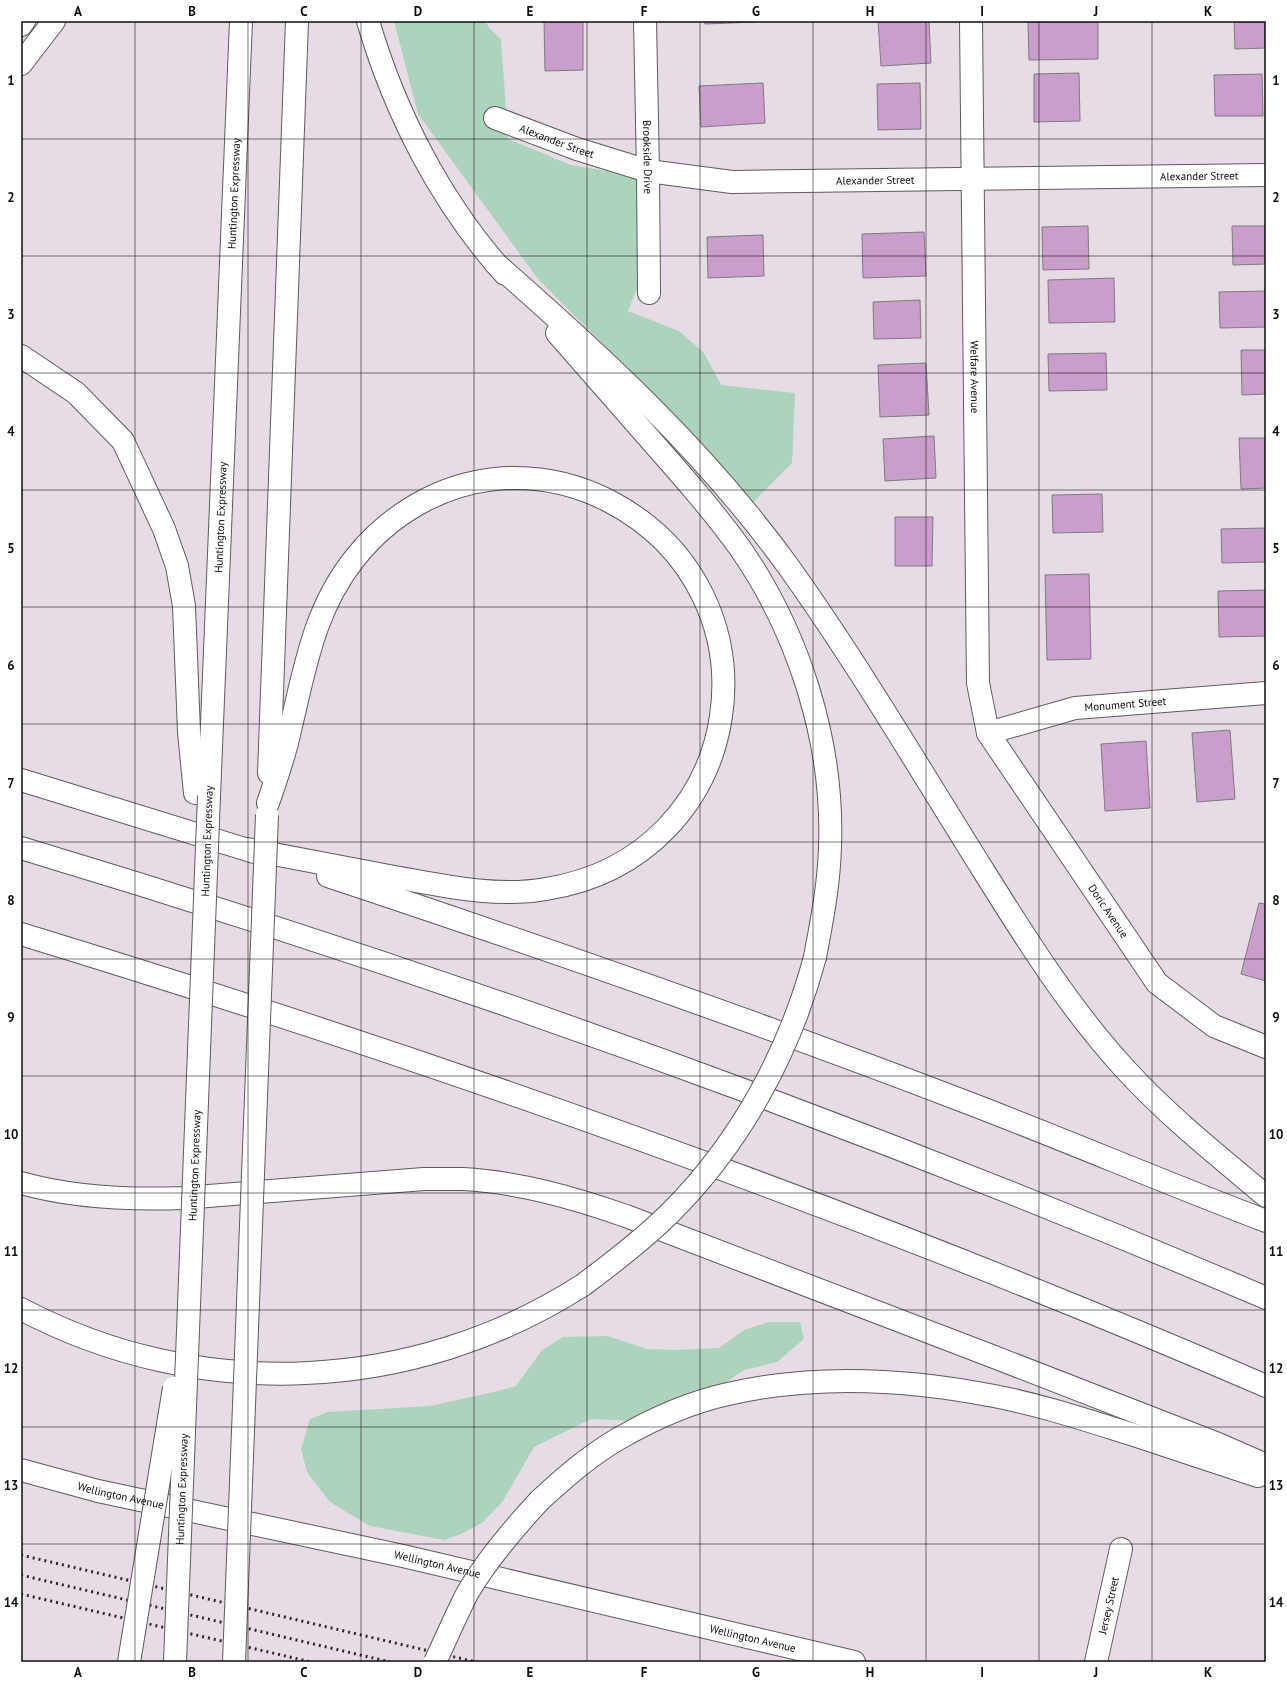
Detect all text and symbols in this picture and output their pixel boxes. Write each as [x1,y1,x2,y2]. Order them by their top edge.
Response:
text: A [74,3,82,20]
text: B [188,3,196,20]
text: C [300,3,308,20]
text: D [414,3,422,20]
text: E [527,3,534,20]
text: F [641,3,648,20]
text: G [752,3,760,20]
text: H [866,3,874,20]
text: I [980,3,984,20]
text: J [1093,3,1098,20]
text: K [1204,3,1212,20]
text: 1 [7,72,15,89]
text: 1 [1272,72,1280,89]
street label: Brookside Drive [640,120,655,194]
street label: Alexander Street [518,121,596,161]
street label: Huntington Expressway [225,137,243,249]
street label: Alexander Street [1160,168,1239,183]
street label: Alexander Street [836,173,915,188]
text: 2 [7,189,15,206]
text: 2 [1272,189,1280,206]
text: 3 [7,306,15,323]
text: 3 [1272,306,1280,323]
street label: Welfare Avenue [967,341,982,414]
text: 4 [7,423,15,440]
text: 4 [1272,423,1280,440]
street label: Huntington Expressway [211,460,230,573]
text: 5 [7,540,15,557]
text: 5 [1272,540,1280,557]
text: 6 [7,657,15,674]
text: 6 [1272,657,1280,674]
street label: Monument Street [1084,694,1167,714]
text: 7 [7,775,15,792]
text: 7 [1272,775,1280,792]
street label: Huntington Expressway [198,784,216,897]
street label: Doric Avenue [1085,882,1132,941]
text: 8 [7,892,15,909]
text: 8 [1272,892,1280,909]
text: 9 [7,1009,15,1026]
text: 9 [1272,1009,1280,1026]
street label: Huntington Expressway [185,1109,204,1221]
text: 10 [4,1126,18,1143]
text: 10 [1269,1126,1283,1143]
text: 11 [4,1243,18,1260]
text: 11 [1269,1243,1283,1260]
text: 12 [4,1360,18,1377]
text: 12 [1269,1360,1283,1377]
street label: Huntington Expressway [173,1432,191,1545]
text: 13 [4,1477,18,1494]
text: 13 [1269,1477,1283,1494]
street label: Wellington Avenue [76,1479,166,1512]
street label: Wellington Avenue [393,1547,482,1581]
street label: Jersey Street [1095,1575,1122,1636]
text: 14 [4,1594,19,1611]
text: 14 [1269,1594,1284,1611]
street label: Wellington Avenue [708,1621,798,1655]
text: A [74,1664,82,1681]
text: B [188,1664,196,1681]
text: C [300,1664,308,1681]
text: D [414,1664,422,1681]
text: E [527,1664,534,1681]
text: F [641,1664,648,1681]
text: G [752,1664,760,1681]
text: H [866,1664,874,1681]
text: I [980,1664,984,1681]
text: J [1093,1664,1098,1681]
text: K [1204,1664,1212,1681]

